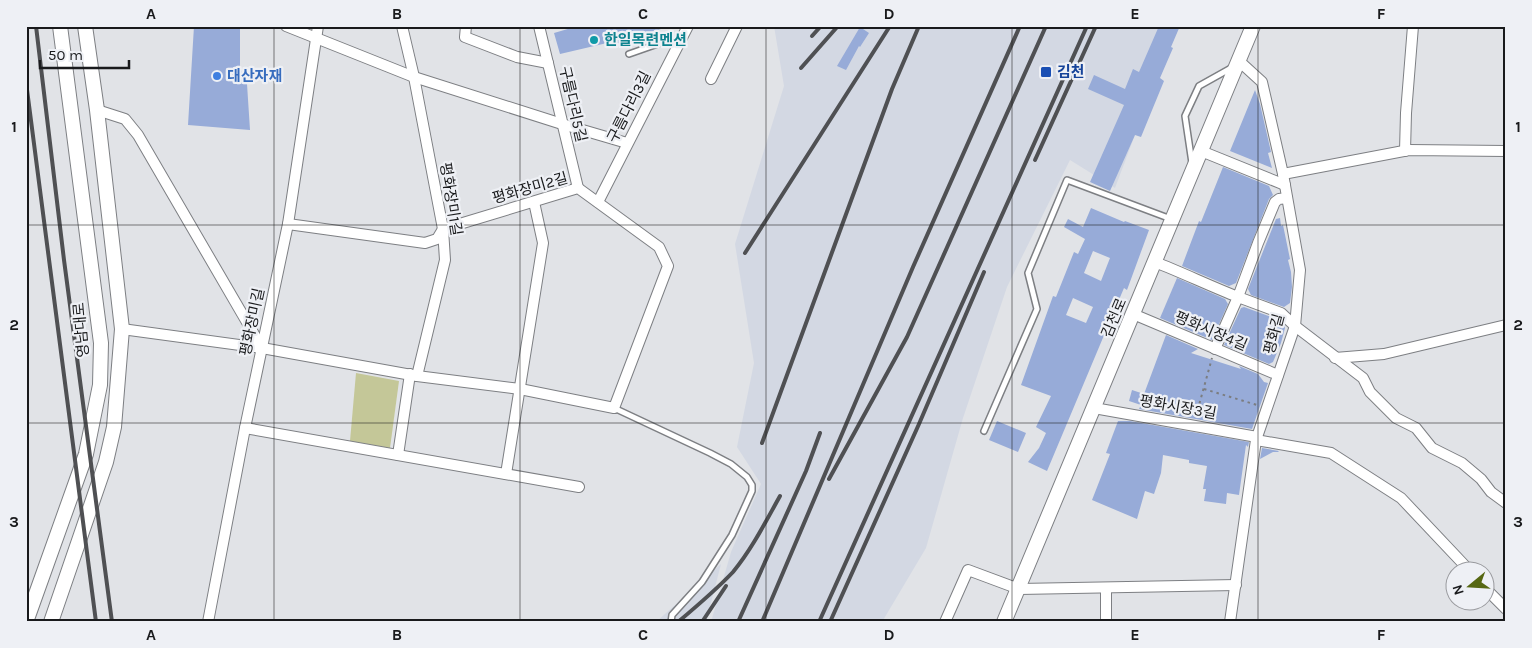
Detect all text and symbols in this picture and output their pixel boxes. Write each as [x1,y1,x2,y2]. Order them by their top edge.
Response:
text: A [146,4,156,23]
text: B [392,4,402,23]
text: C [638,4,648,23]
text: D [884,4,895,23]
text: E [1130,4,1140,23]
text: F [1377,4,1386,23]
place label: 한일목련멘션 [604,31,687,49]
marker: 한일목련멘션 [588,34,600,46]
scale bar [40,38,129,70]
text: 50 m [48,46,83,64]
place label: 김천 [1057,63,1085,81]
street label: 구름다리5길 [556,64,590,144]
marker: 김천 [1039,65,1053,79]
place label: 대산자재 [227,67,282,85]
street label: 구름다리3길 [603,68,655,146]
marker: 대산자재 [211,70,223,82]
text: 1 [11,117,17,136]
text: 1 [1515,117,1521,136]
street label: 평화장미1길 [436,161,466,237]
street label: 평화장미2길 [490,169,570,207]
street label: 평화장미길 [236,286,268,358]
street label: 김천로 [1098,295,1130,341]
street label: 영남대로 [70,302,92,358]
street label: 평화시장4길 [1172,308,1250,354]
street label: 평화길 [1260,312,1288,356]
text: 2 [9,315,19,334]
text: 2 [1513,315,1523,334]
street label: 평화시장3길 [1138,391,1218,423]
text: 3 [9,512,19,531]
text: 3 [1513,512,1523,531]
north arrow [1444,560,1494,610]
text: N [1448,582,1468,597]
text: A [146,625,156,644]
text: B [392,625,402,644]
text: C [638,625,648,644]
text: D [884,625,895,644]
text: E [1130,625,1140,644]
text: F [1377,625,1386,644]

